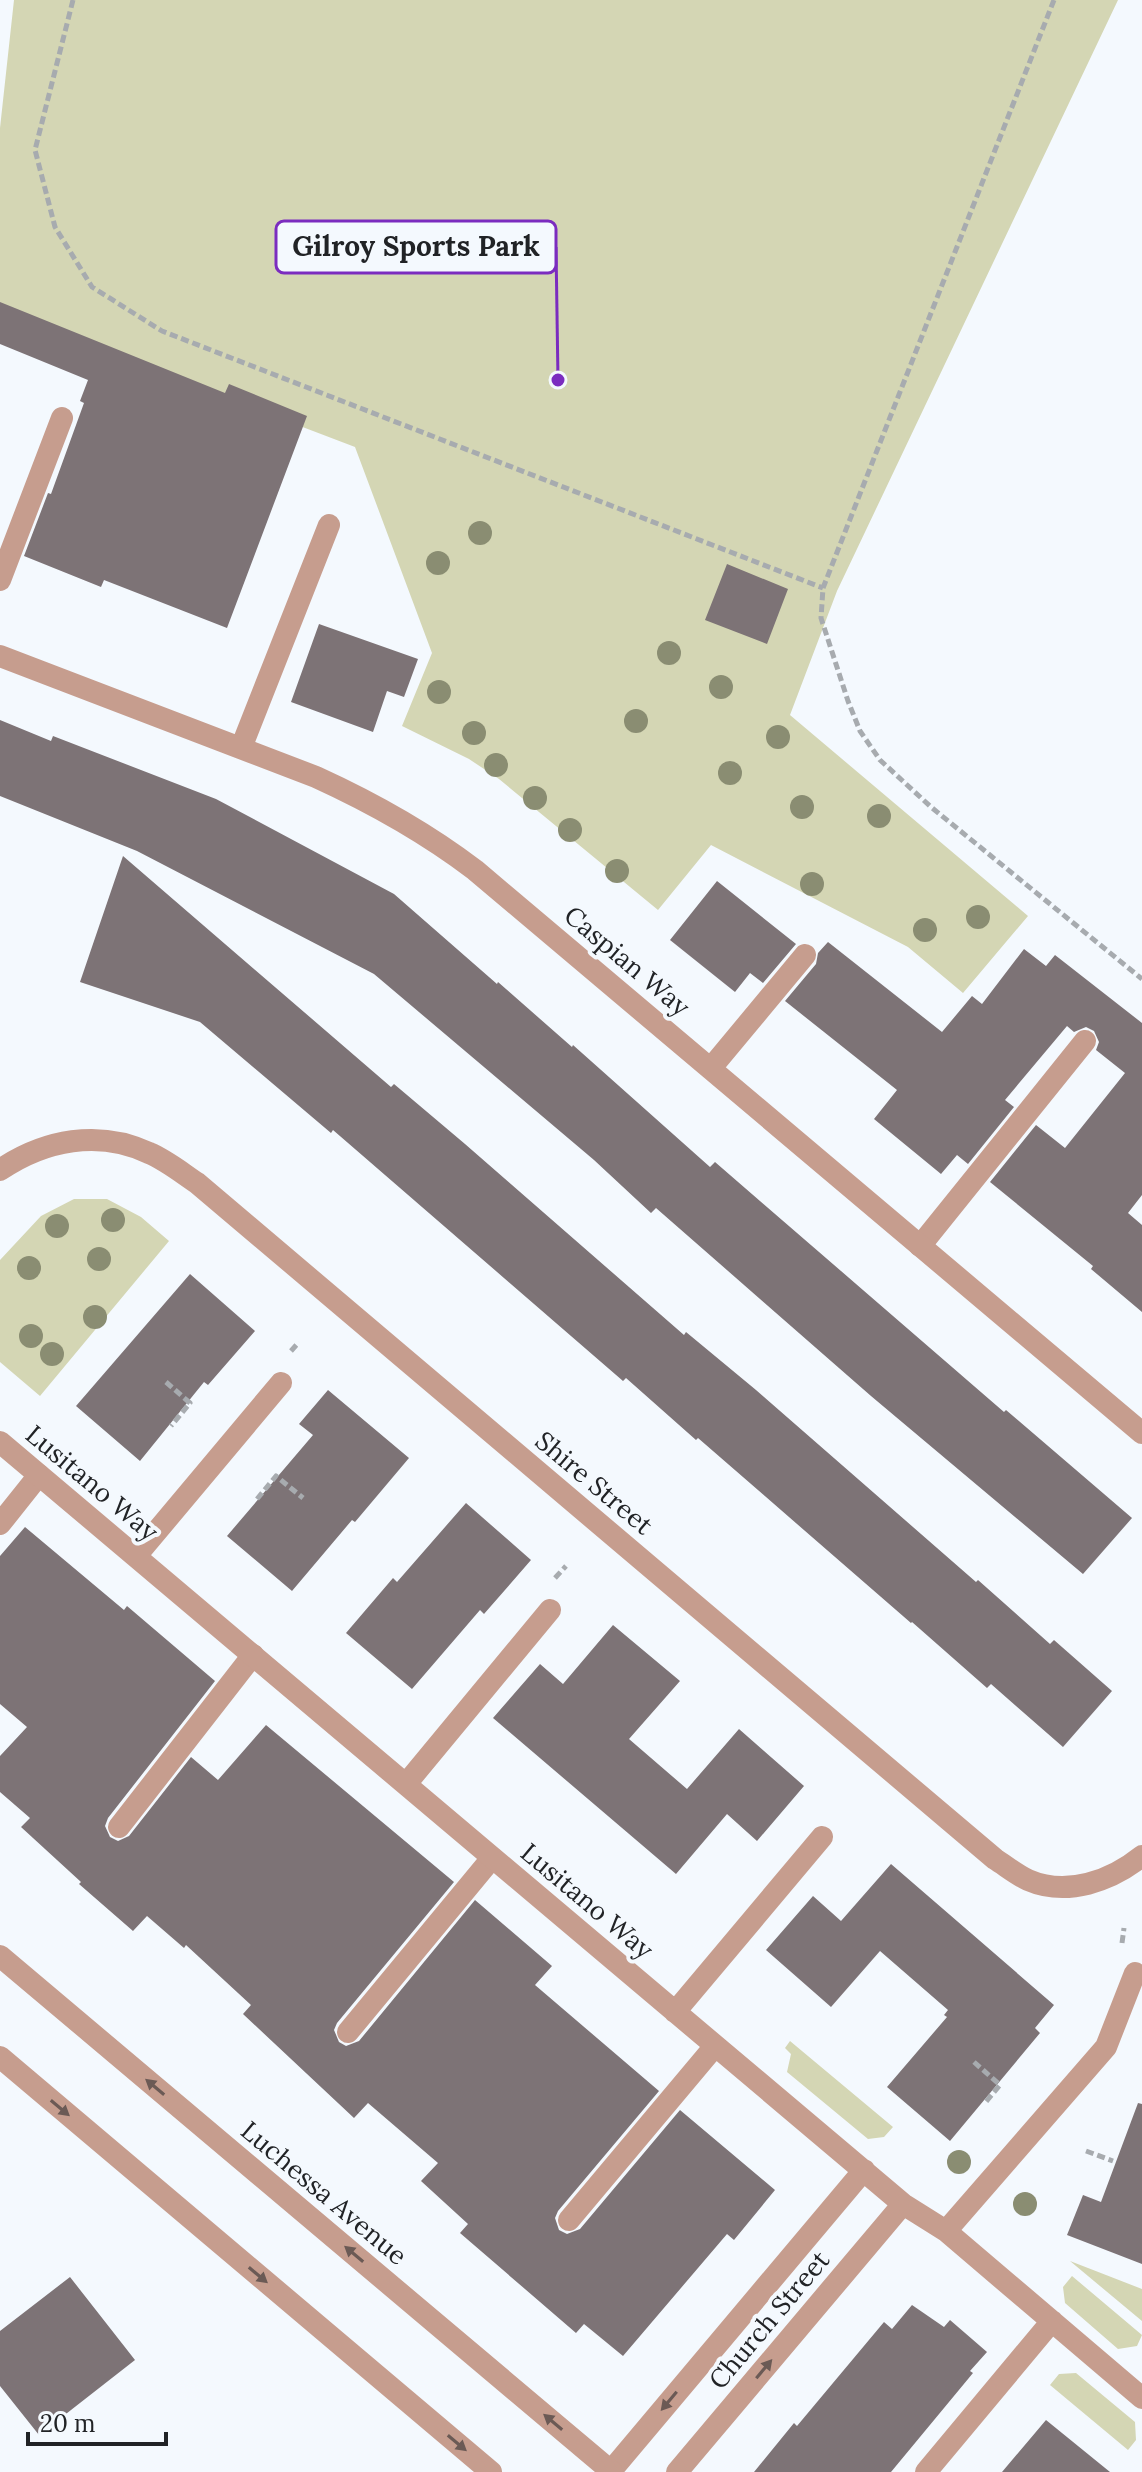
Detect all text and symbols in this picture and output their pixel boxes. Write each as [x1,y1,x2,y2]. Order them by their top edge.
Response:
callout: Gilroy Sports Park [276,221,556,273]
text: Gilroy Sports Park [292,228,540,264]
street label: Caspian Way [558,898,697,1023]
street label: Lusitano Way [19,1417,166,1548]
street label: Shire Street [529,1424,660,1541]
street label: Lusitano Way [514,1835,661,1966]
one-way arrow [145,2079,165,2096]
one-way arrow [49,2099,69,2116]
street label: Luchessa Avenue [235,2114,414,2272]
street label: Church Street [701,2244,836,2396]
one-way arrow [344,2246,364,2263]
one-way arrow [248,2266,268,2283]
one-way arrow [755,2360,772,2380]
one-way arrow [661,2391,678,2411]
scale bar [28,2396,166,2446]
text: 20 m [40,2408,96,2439]
one-way arrow [543,2414,563,2431]
one-way arrow [447,2434,467,2451]

